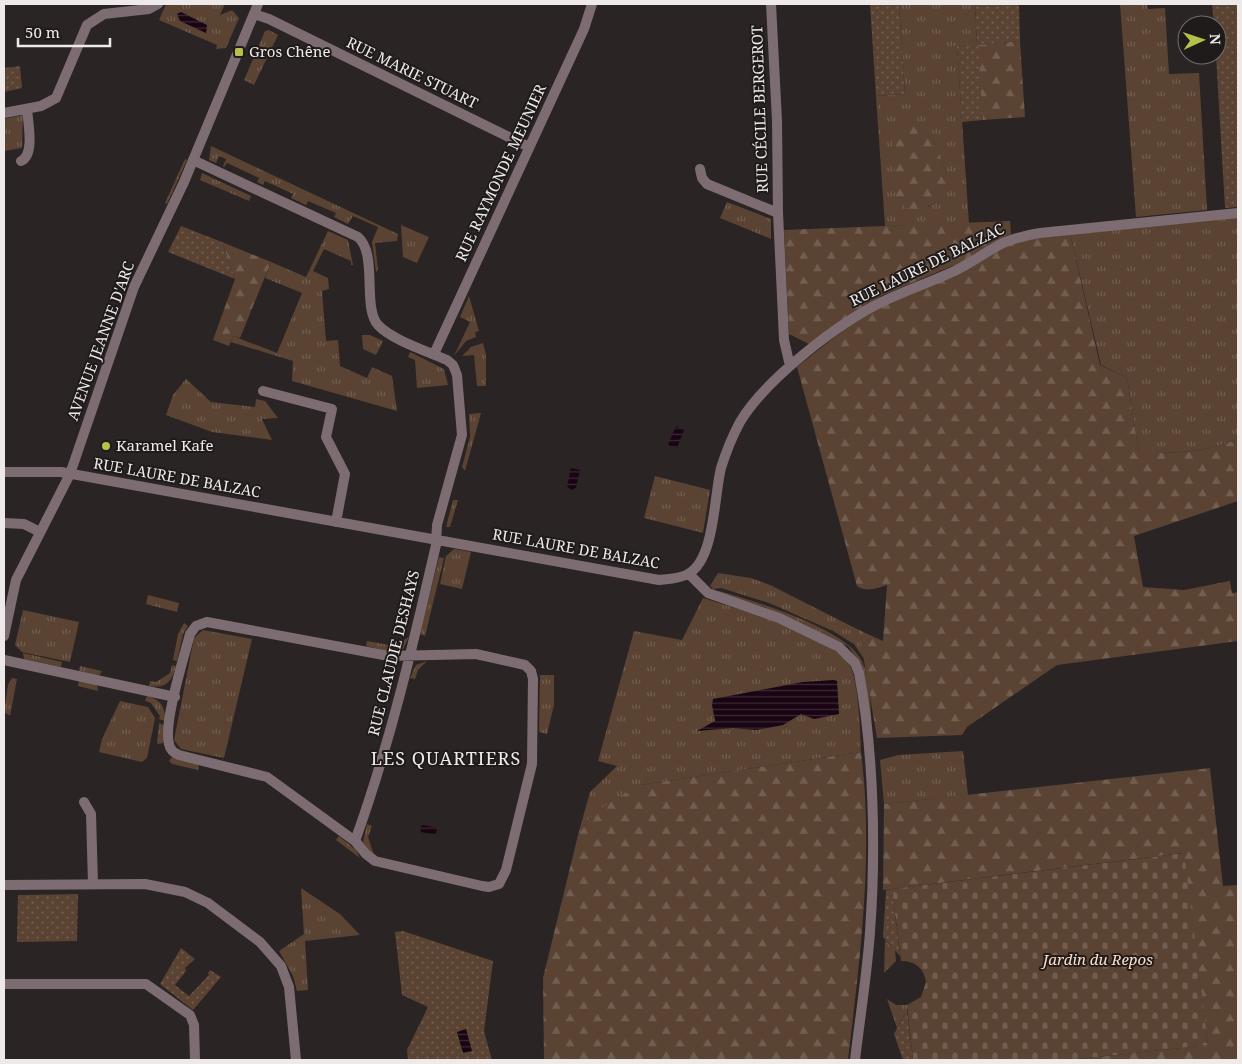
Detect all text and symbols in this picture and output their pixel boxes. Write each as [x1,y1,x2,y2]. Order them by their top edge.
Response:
scale bar [18,15,110,47]
north arrow [1177,15,1227,65]
text: 50 m [25,22,60,42]
street label: RUE CÉCILE BERGEROT [746,25,772,193]
street label: RUE MARIE STUART [343,32,481,113]
text: N [1206,33,1225,45]
place label: Gros Chêne [249,41,331,61]
marker: Gros Chêne [233,46,245,58]
street label: RUE RAYMONDE MEUNIER [450,81,550,265]
street label: RUE LAURE DE BALZAC [846,218,1007,310]
street label: AVENUE JEANNE D'ARC [62,258,138,423]
place label: Karamel Kafe [116,435,213,455]
marker: Karamel Kafe [100,440,112,452]
street label: RUE LAURE DE BALZAC [92,452,262,502]
street label: RUE LAURE DE BALZAC [491,523,661,573]
street label: RUE CLAUDIE DESHAYS [363,568,423,738]
district label: LES QUARTIERS [371,746,521,770]
park label: Jardin du Repos [1040,949,1153,969]

